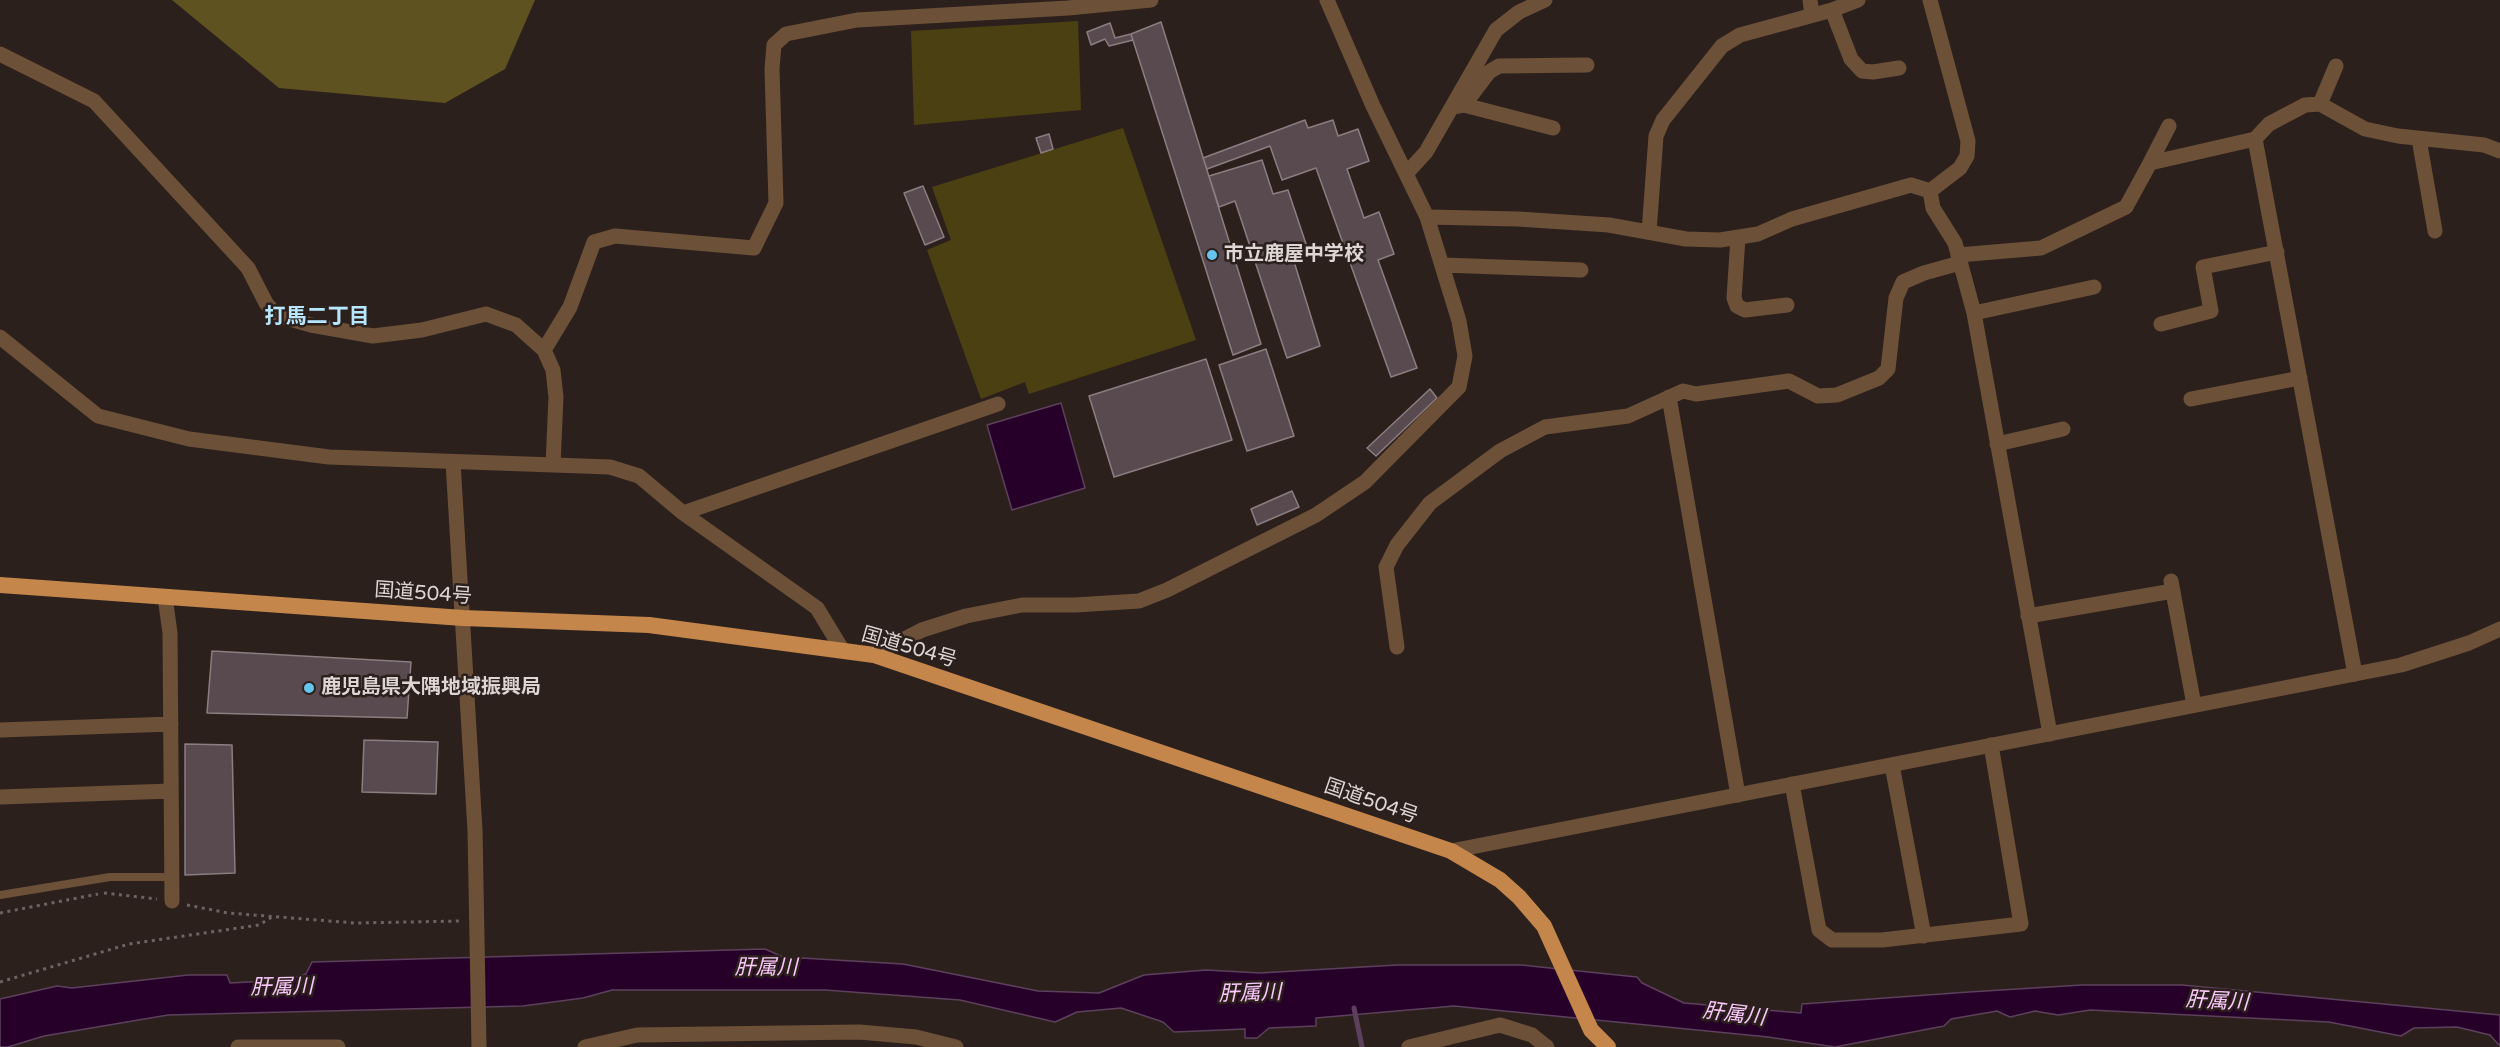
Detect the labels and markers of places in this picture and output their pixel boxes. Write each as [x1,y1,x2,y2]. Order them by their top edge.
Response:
place label: 市立鹿屋中学校 [1224,243,1364,267]
marker: 市立鹿屋中学校 [1205,248,1219,262]
place label: 鹿児島県大隅地域振興局 [321,676,541,700]
marker: 鹿児島県大隅地域振興局 [302,681,316,695]

